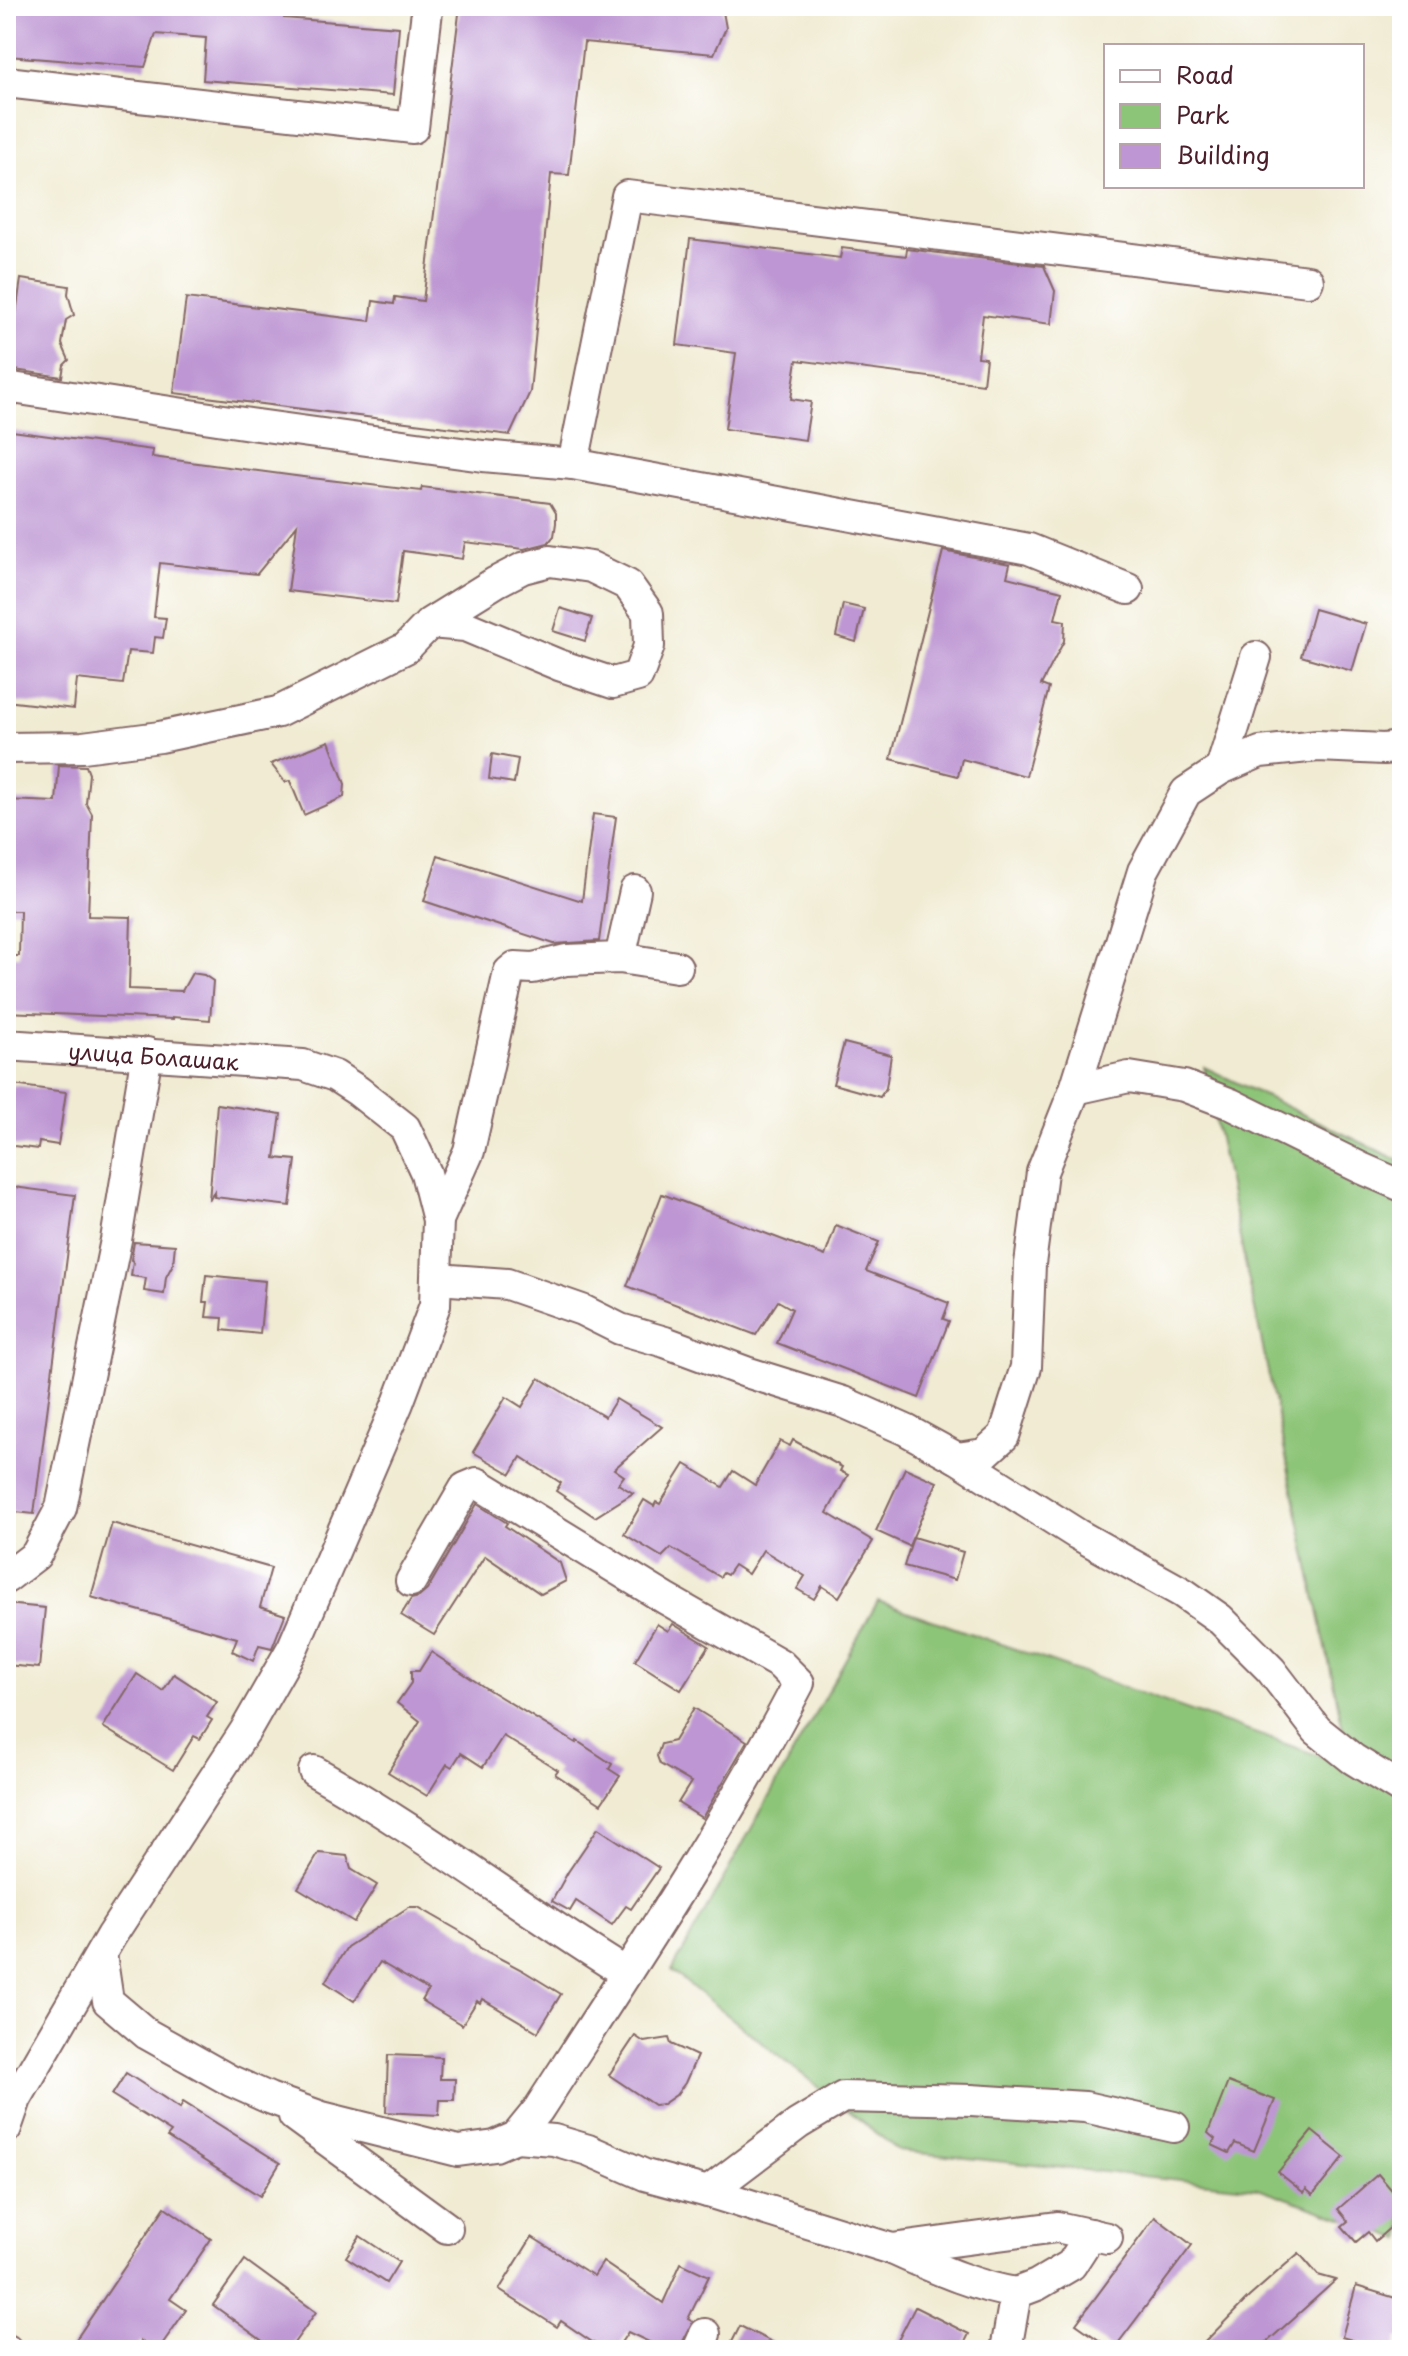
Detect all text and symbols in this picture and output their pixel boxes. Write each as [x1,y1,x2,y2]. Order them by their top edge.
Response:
legend [1104,44,1364,188]
text: Road [1176,56,1234,92]
text: Park [1176,96,1230,132]
text: Building [1176,136,1270,172]
street label: улица Болашак [67,1033,241,1077]

